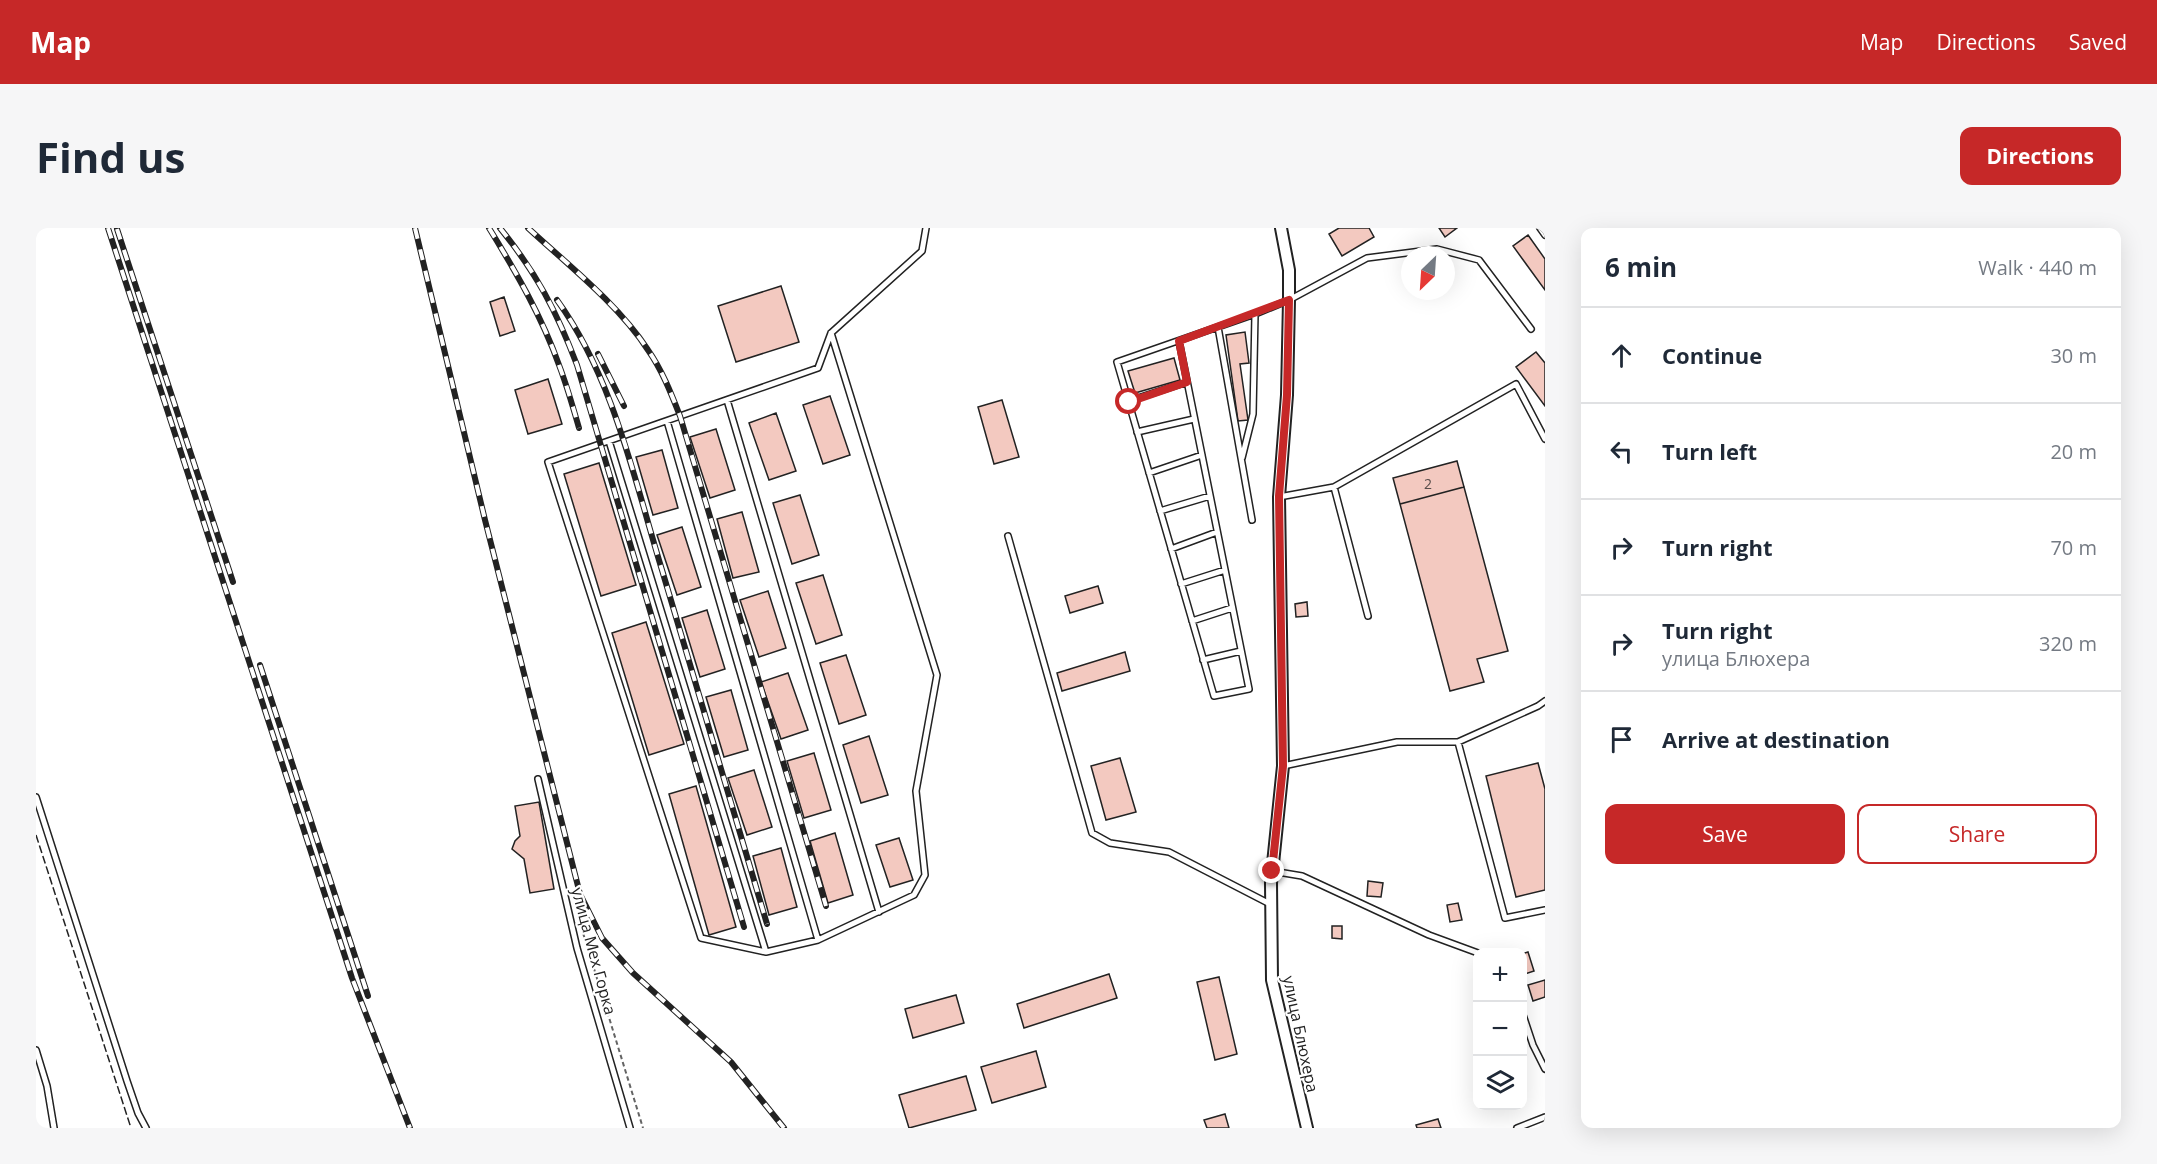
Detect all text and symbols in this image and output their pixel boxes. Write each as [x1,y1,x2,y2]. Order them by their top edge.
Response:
text: Map [30,23,91,61]
text: Map [1860,28,1903,56]
text: Directions [1936,28,2036,56]
text: Saved [2069,28,2127,56]
button: Directions [1960,127,2121,185]
text: Find us [36,128,185,185]
north arrow [1401,246,1455,300]
text: 6 min [1605,249,1677,285]
text: Walk · 440 m [1978,254,2097,281]
icon: ahead [1605,339,1638,372]
text: Continue [1662,340,1762,370]
text: 30 m [2050,342,2097,369]
route start [1115,388,1141,414]
icon: left [1605,435,1638,468]
text: Turn left [1662,436,1757,466]
text: 20 m [2050,438,2097,465]
house number: 2 [1424,474,1432,493]
icon: right [1605,531,1638,564]
text: Turn right [1662,532,1773,562]
text: 70 m [2050,534,2097,561]
text: Turn right [1662,615,1773,645]
icon: right [1605,627,1638,660]
text: 320 m [2039,630,2097,657]
text: улица Блюхера [1662,645,1810,672]
icon: arrive [1605,723,1638,756]
text: Arrive at destination [1662,724,1890,754]
button: Save [1605,804,1845,864]
button: Share [1857,804,2097,864]
route end [1258,857,1284,883]
street label: улица Мех Горка [566,885,622,1017]
map controls [1473,948,1527,1110]
button: + [1473,948,1527,1002]
street label: улица Блюхера [1278,974,1324,1094]
button: − [1473,1002,1527,1056]
button: layers [1473,1056,1527,1110]

